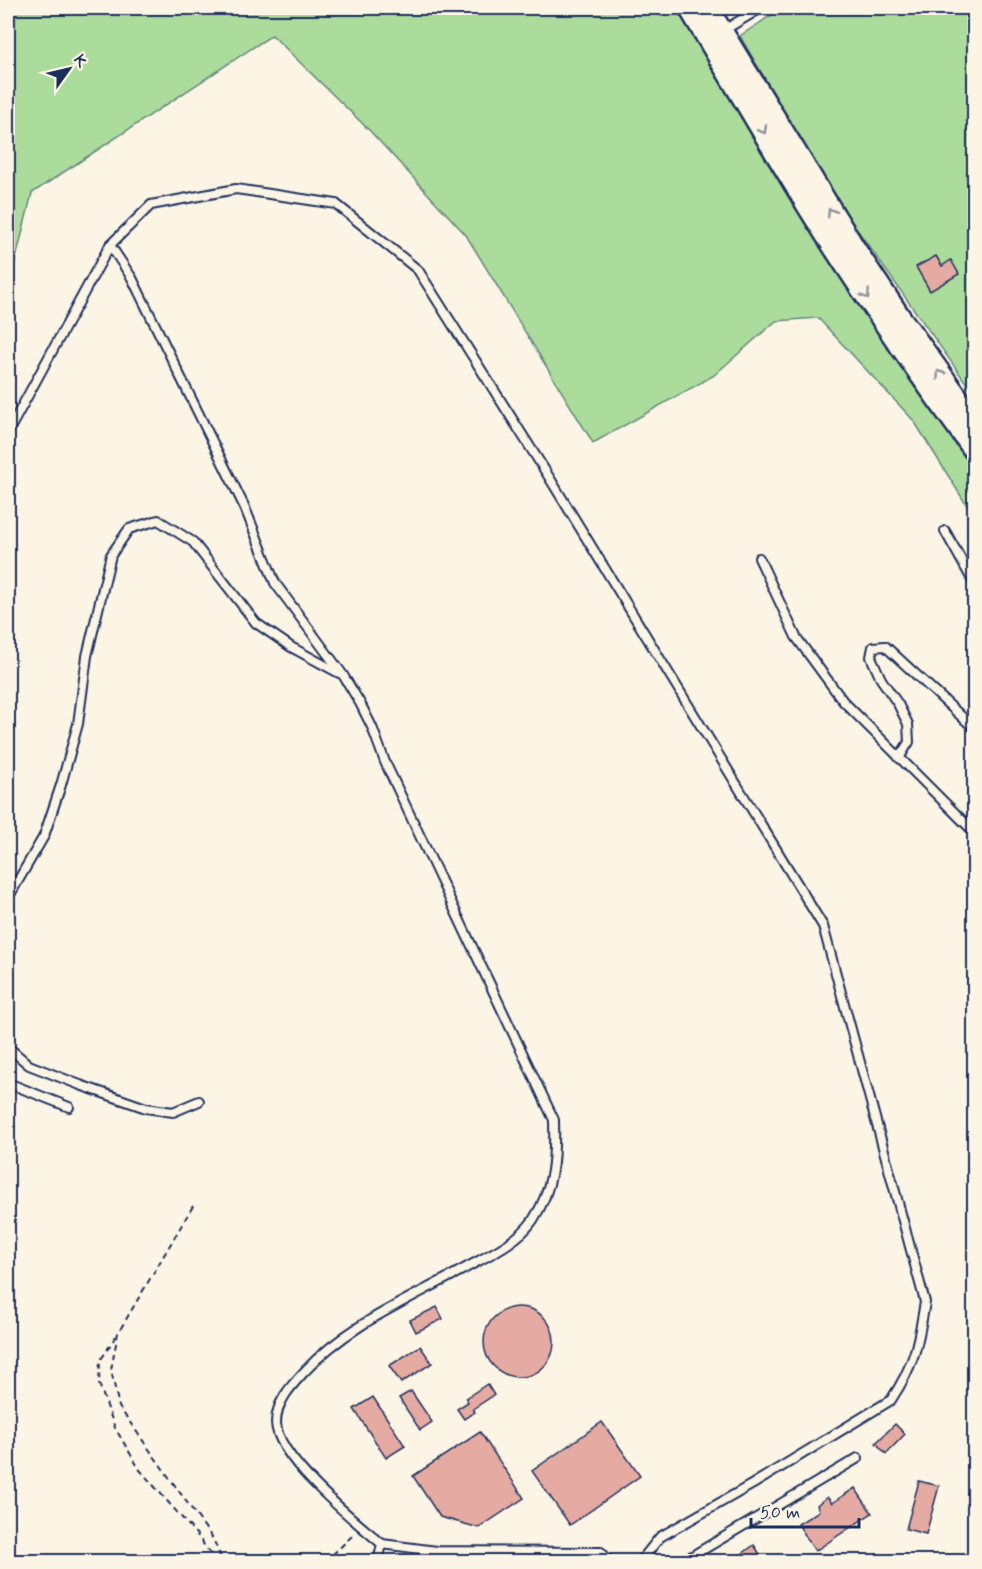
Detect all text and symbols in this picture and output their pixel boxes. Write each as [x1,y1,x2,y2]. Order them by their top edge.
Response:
north arrow [39,39,99,99]
text: K [68,51,92,73]
one-way arrow [755,124,767,134]
one-way arrow [827,208,839,218]
one-way arrow [859,288,870,299]
one-way arrow [936,369,947,380]
scale bar [751,1491,859,1529]
text: 50 m [760,1501,800,1525]

